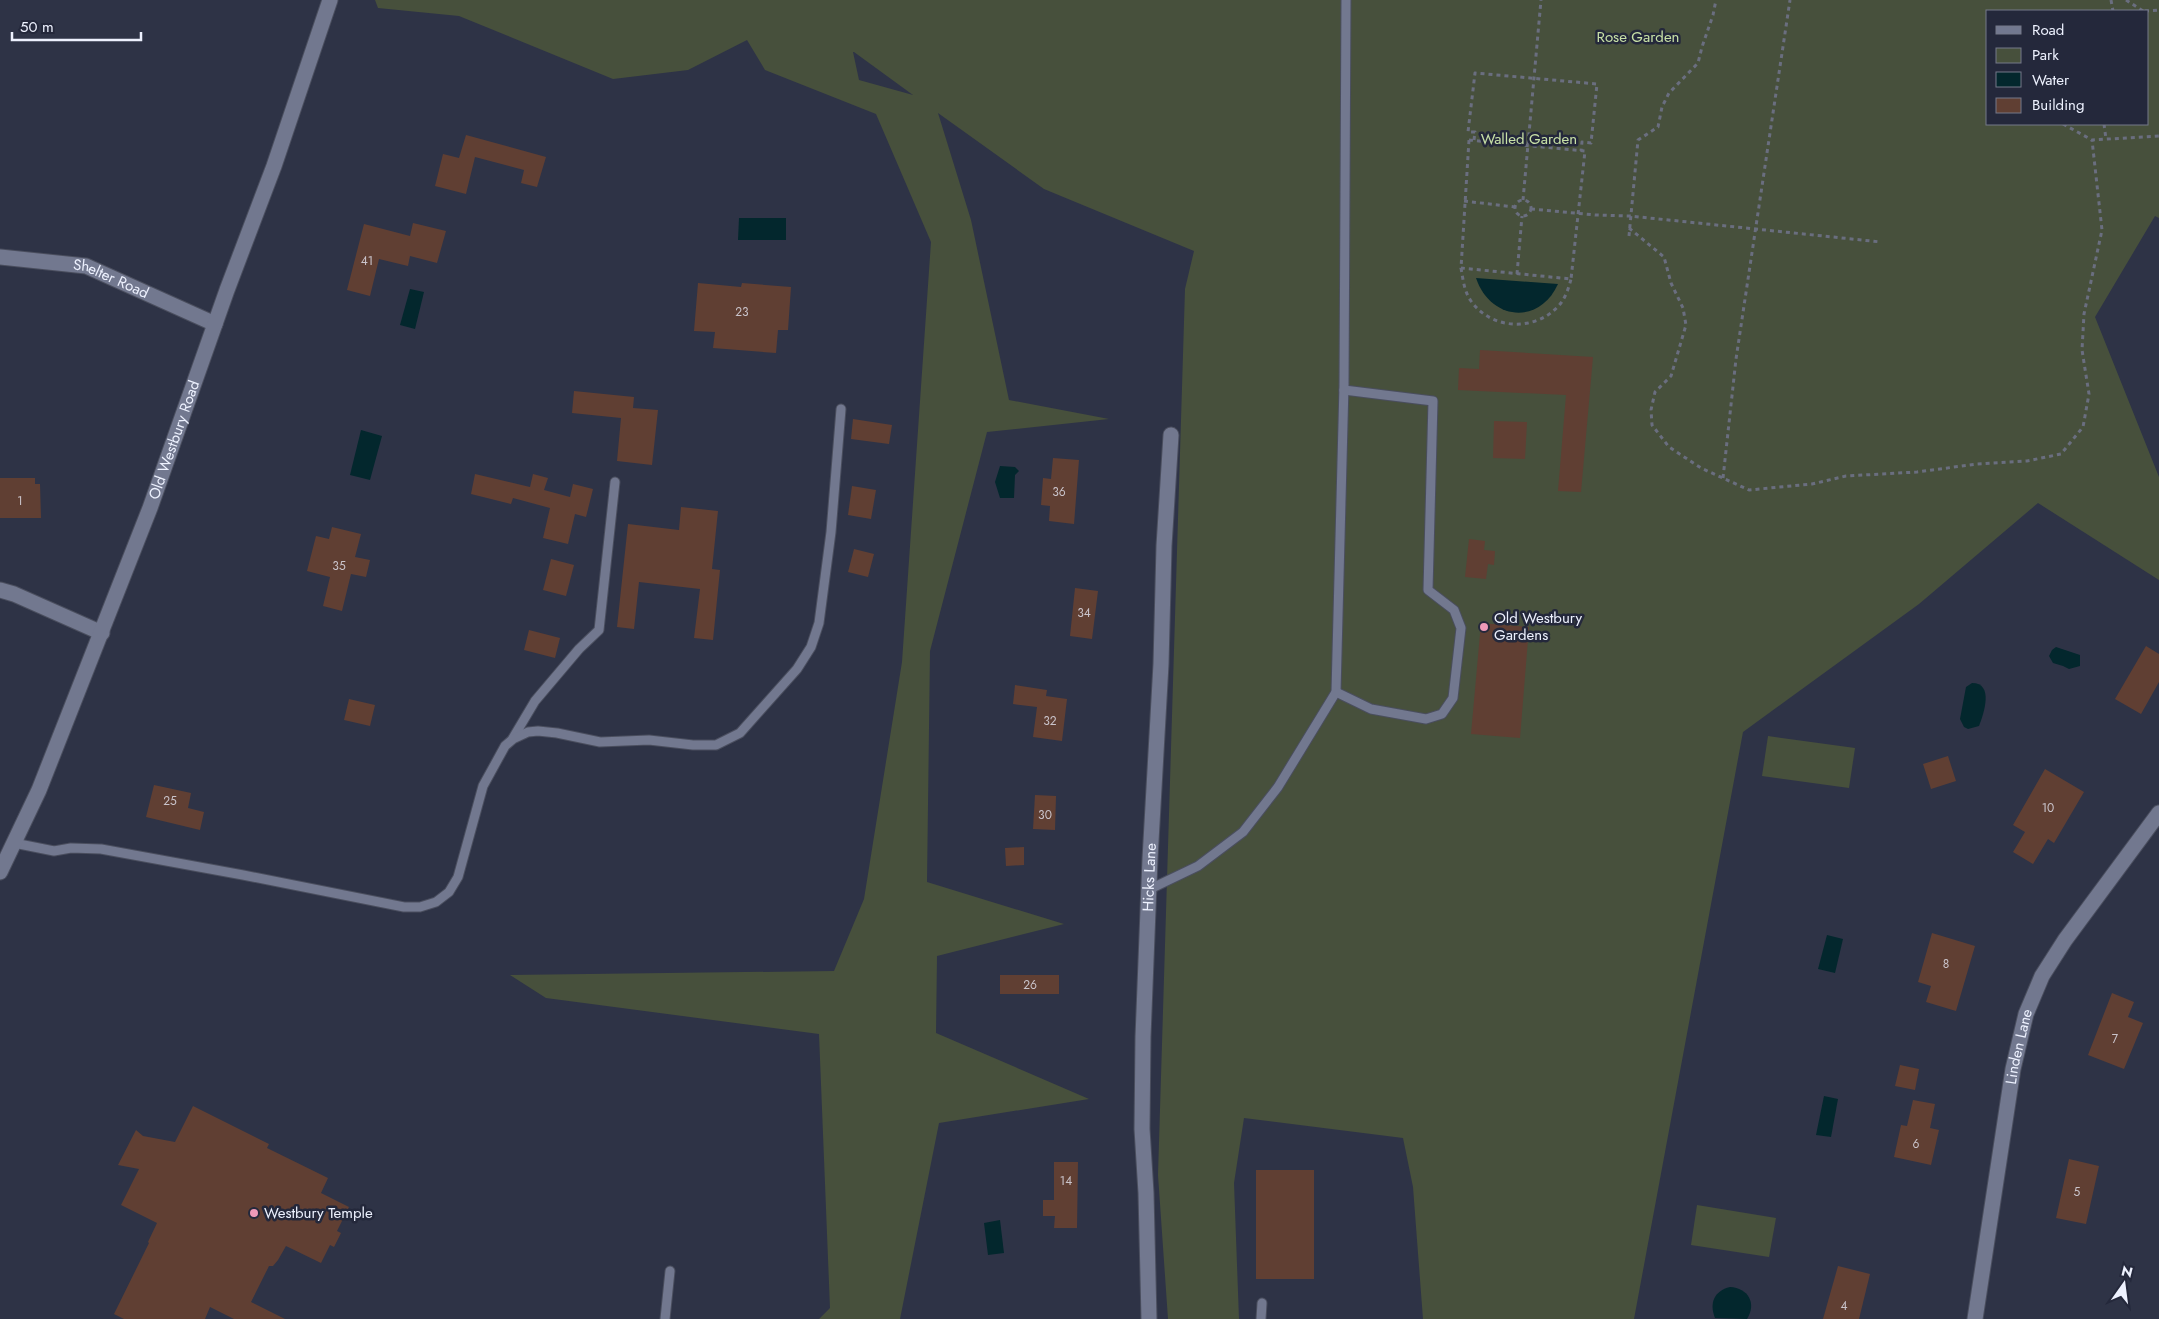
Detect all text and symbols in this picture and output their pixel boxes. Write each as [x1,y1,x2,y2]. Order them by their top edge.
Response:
scale bar [12,10,141,42]
legend [1986,10,2149,125]
text: 50 m [20,16,54,38]
text: Road [2032,19,2064,41]
park label: Rose Garden [1597,26,1680,48]
text: Park [2032,44,2059,66]
text: Water [2032,69,2070,91]
text: Building [2032,94,2084,116]
park label: Walled Garden [1481,128,1577,150]
house number: 41 [361,252,373,270]
street label: Shelter Road [72,254,152,304]
house number: 23 [735,303,749,321]
street label: Old Westbury Road [143,377,205,503]
house number: 36 [1052,483,1066,501]
house number: 1 [17,492,23,510]
house number: 35 [332,557,346,575]
house number: 34 [1077,604,1091,622]
place label: Old Westbury Gardens [1494,607,1582,646]
marker: Old Westbury Gardens [1478,621,1490,633]
house number: 32 [1043,712,1057,730]
house number: 25 [163,792,177,810]
house number: 10 [2042,799,2054,817]
house number: 30 [1038,806,1052,824]
street label: Hicks Lane [1137,842,1162,912]
house number: 8 [1943,955,1949,973]
house number: 26 [1023,976,1037,994]
street label: Linden Lane [2000,1005,2038,1086]
house number: 7 [2112,1030,2119,1048]
house number: 6 [1913,1135,1920,1153]
house number: 14 [1060,1172,1072,1190]
house number: 5 [2074,1183,2081,1201]
place label: Westbury Temple [264,1202,373,1224]
marker: Westbury Temple [248,1207,260,1219]
north arrow [2099,1259,2149,1309]
text: N [2119,1260,2135,1282]
house number: 4 [1841,1297,1848,1315]

